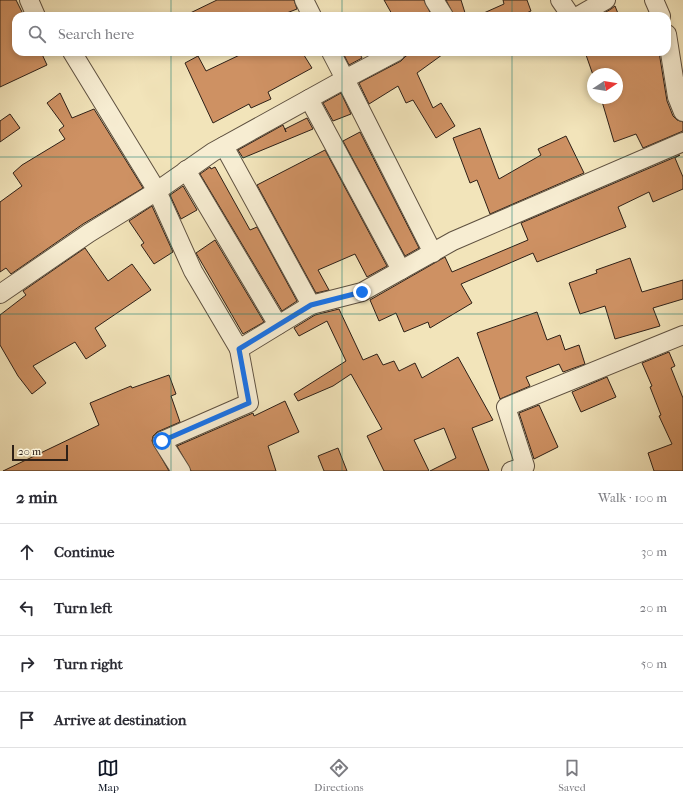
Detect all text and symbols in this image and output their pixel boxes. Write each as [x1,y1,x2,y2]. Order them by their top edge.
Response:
search box [12,12,671,56]
icon: search [26,23,48,45]
text: Search here [58,25,134,43]
north arrow [587,68,623,104]
route end [353,283,371,301]
route start [153,432,171,450]
scale bar [12,443,68,462]
text: 20 m [18,445,41,458]
text: 2 min [16,487,57,507]
text: Walk · 100 m [598,490,667,505]
icon: ahead [16,541,38,563]
text: Continue [54,543,114,561]
text: 30 m [641,544,667,559]
icon: left [16,597,38,619]
text: Turn left [54,599,112,617]
text: 20 m [640,600,667,615]
icon: right [16,653,38,675]
text: Turn right [54,655,123,673]
text: 50 m [641,656,667,671]
icon: arrive [16,709,38,731]
text: Arrive at destination [54,711,186,729]
tab: Map [97,757,119,794]
tab: Directions [314,757,364,794]
tab: Saved [558,757,586,794]

